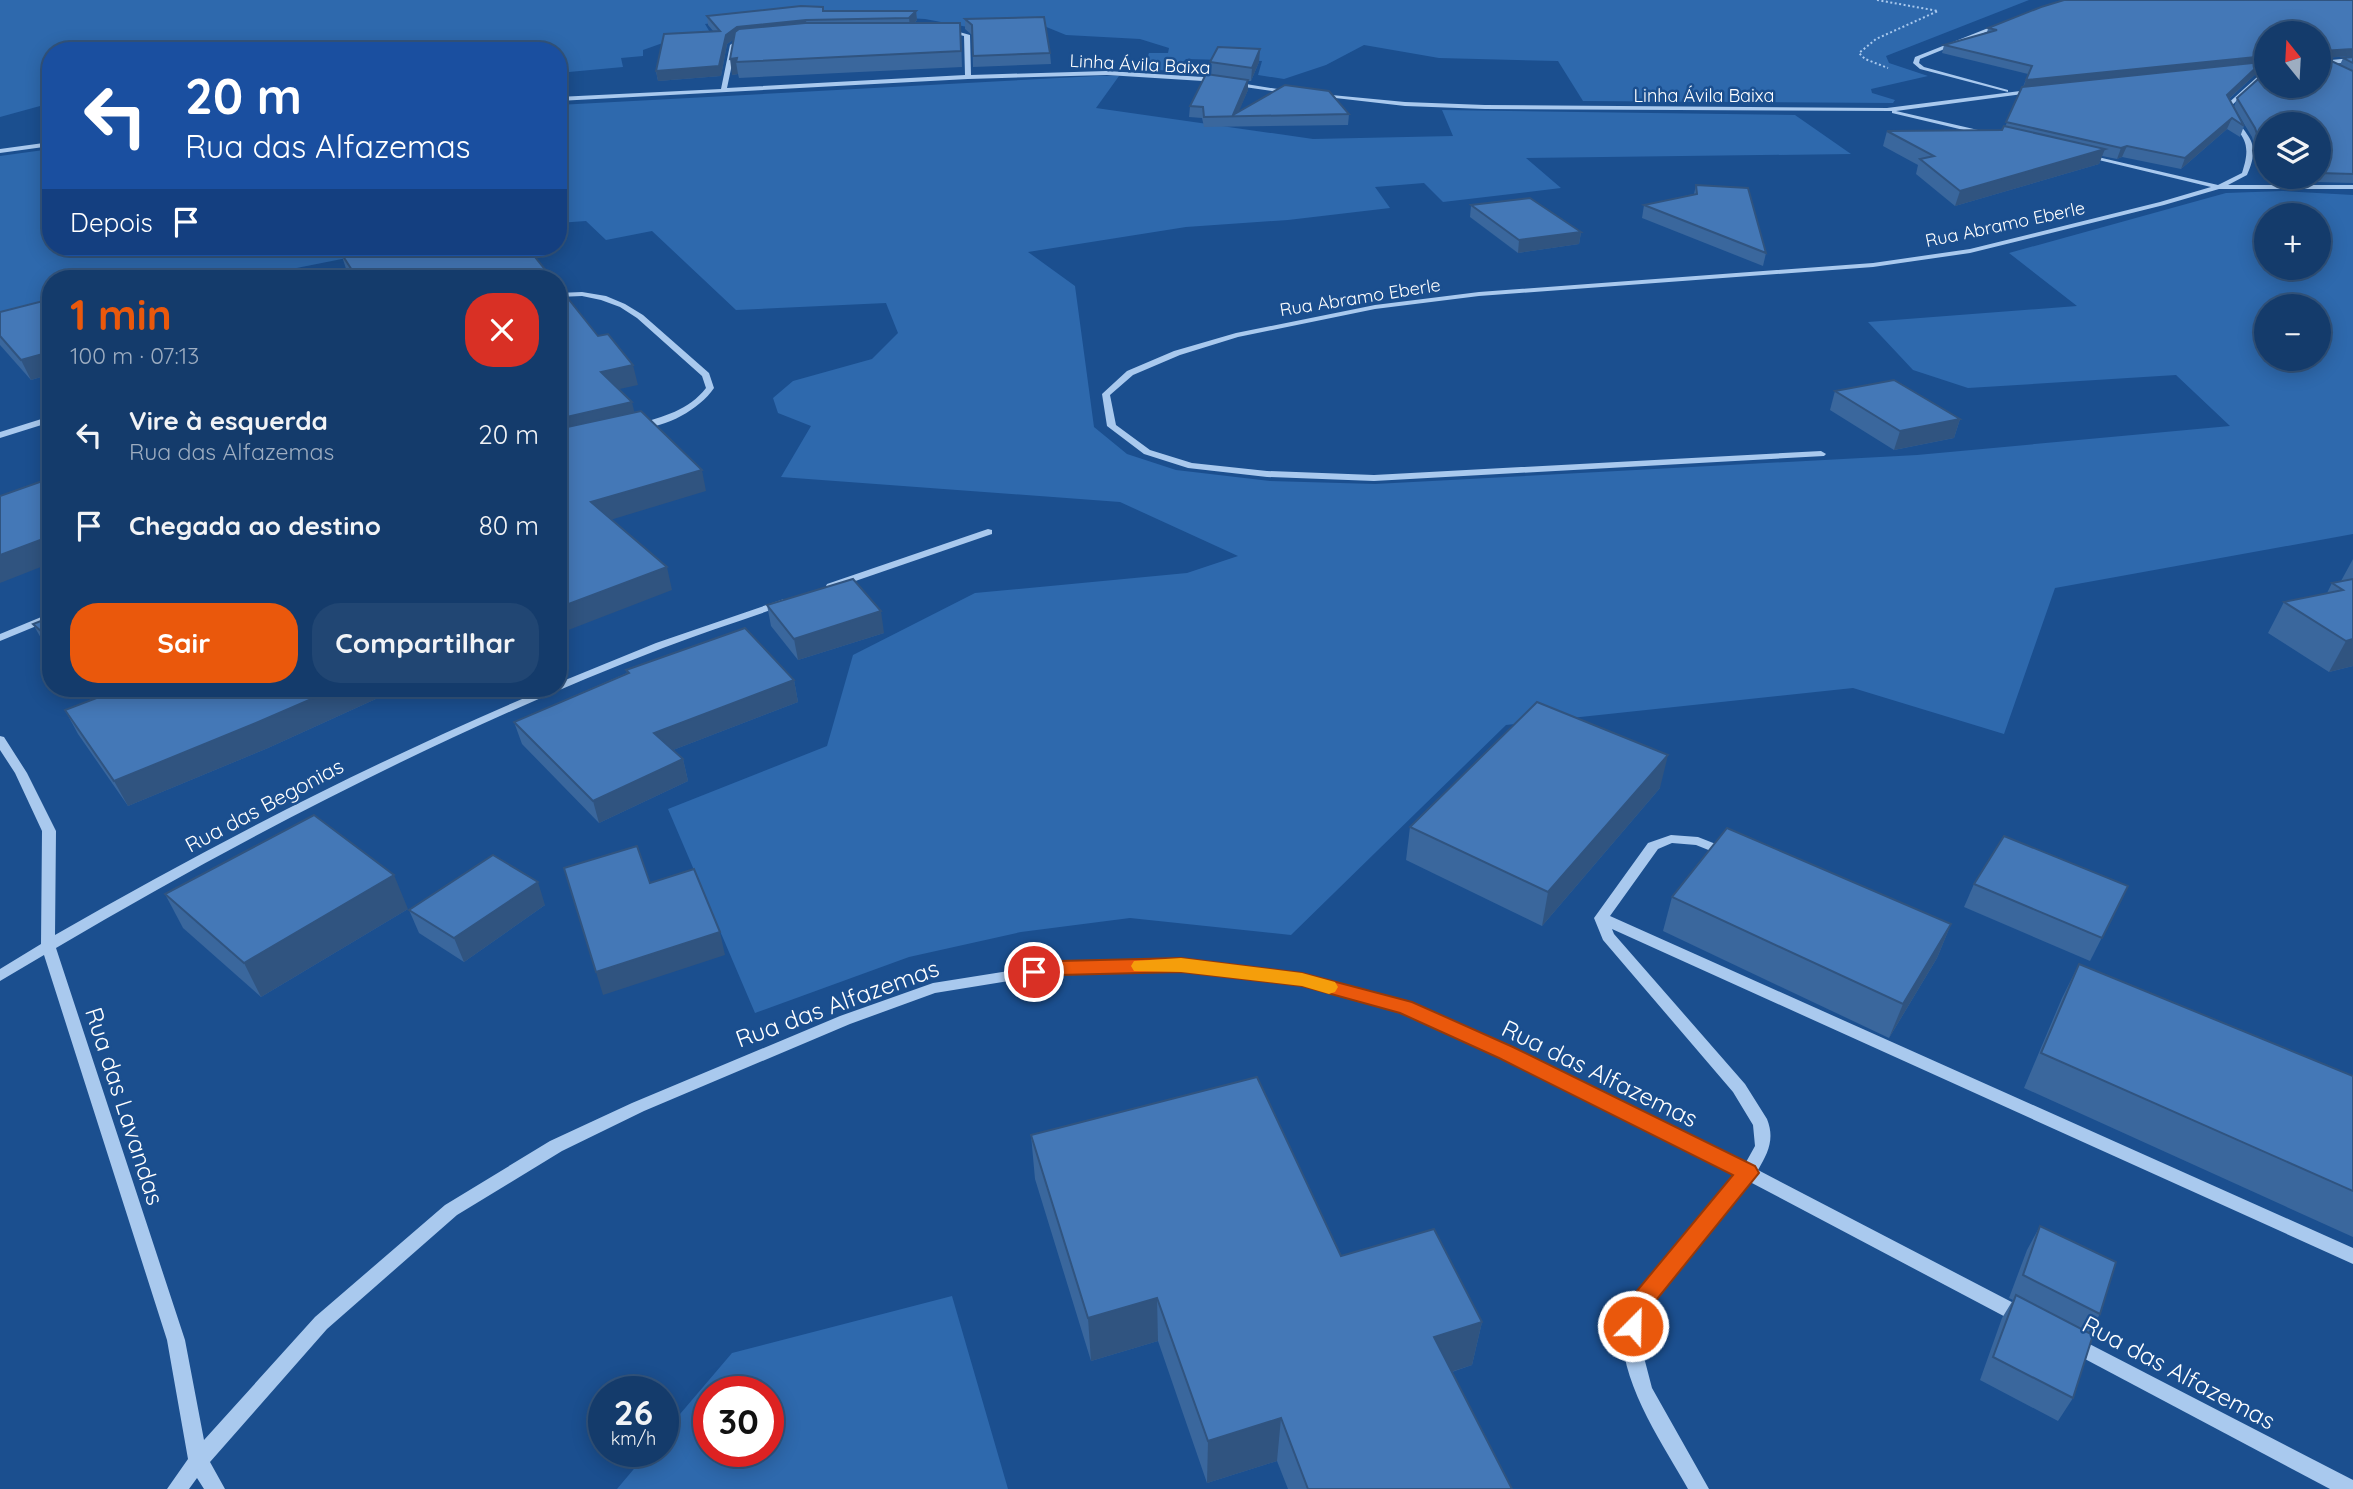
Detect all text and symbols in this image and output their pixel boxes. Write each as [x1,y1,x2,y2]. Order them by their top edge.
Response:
north arrow [2254,21,2331,98]
map controls [2254,21,2331,371]
street label: Linha Ávila Baixa [1069,49,1211,79]
text: 20 m [185,65,302,126]
icon: left [70,70,161,161]
street label: Linha Ávila Baixa [1634,84,1774,107]
button: layers [2254,112,2331,189]
text: Rua das Alfazemas [185,126,471,166]
street label: Rua Abramo Eberle [1923,196,2087,252]
icon: arrive [167,203,205,241]
button: + [2254,203,2331,280]
text: Depois [70,206,153,239]
street label: Rua Abramo Eberle [1278,273,1442,321]
text: 1 min [70,288,172,341]
button: close [465,293,539,367]
button: − [2254,294,2331,371]
text: 100 m · 07:13 [70,341,199,370]
text: Vire à esquerda [129,404,328,437]
icon: left [70,416,108,454]
text: 20 m [478,418,539,451]
text: Rua das Alfazemas [129,437,334,466]
icon: arrive [70,507,108,545]
text: Chegada ao destino [129,509,381,542]
text: 80 m [479,509,539,542]
button: Sair [70,603,298,683]
button: Compartilhar [312,603,539,683]
street label: Rua das Begonias [181,752,347,858]
pin [1004,942,1064,1002]
street label: Rua das Alfazemas [731,952,943,1054]
icon: arrive [1015,953,1053,991]
street label: Rua das Lavandas [79,1003,171,1209]
street label: Rua das Alfazemas [1497,1013,1703,1133]
position arrow [1596,1289,1670,1363]
street label: Rua das Alfazemas [2077,1308,2281,1436]
speed limit sign: 30 [693,1376,784,1467]
text: 26 [614,1390,653,1434]
text: km/h [611,1427,656,1450]

